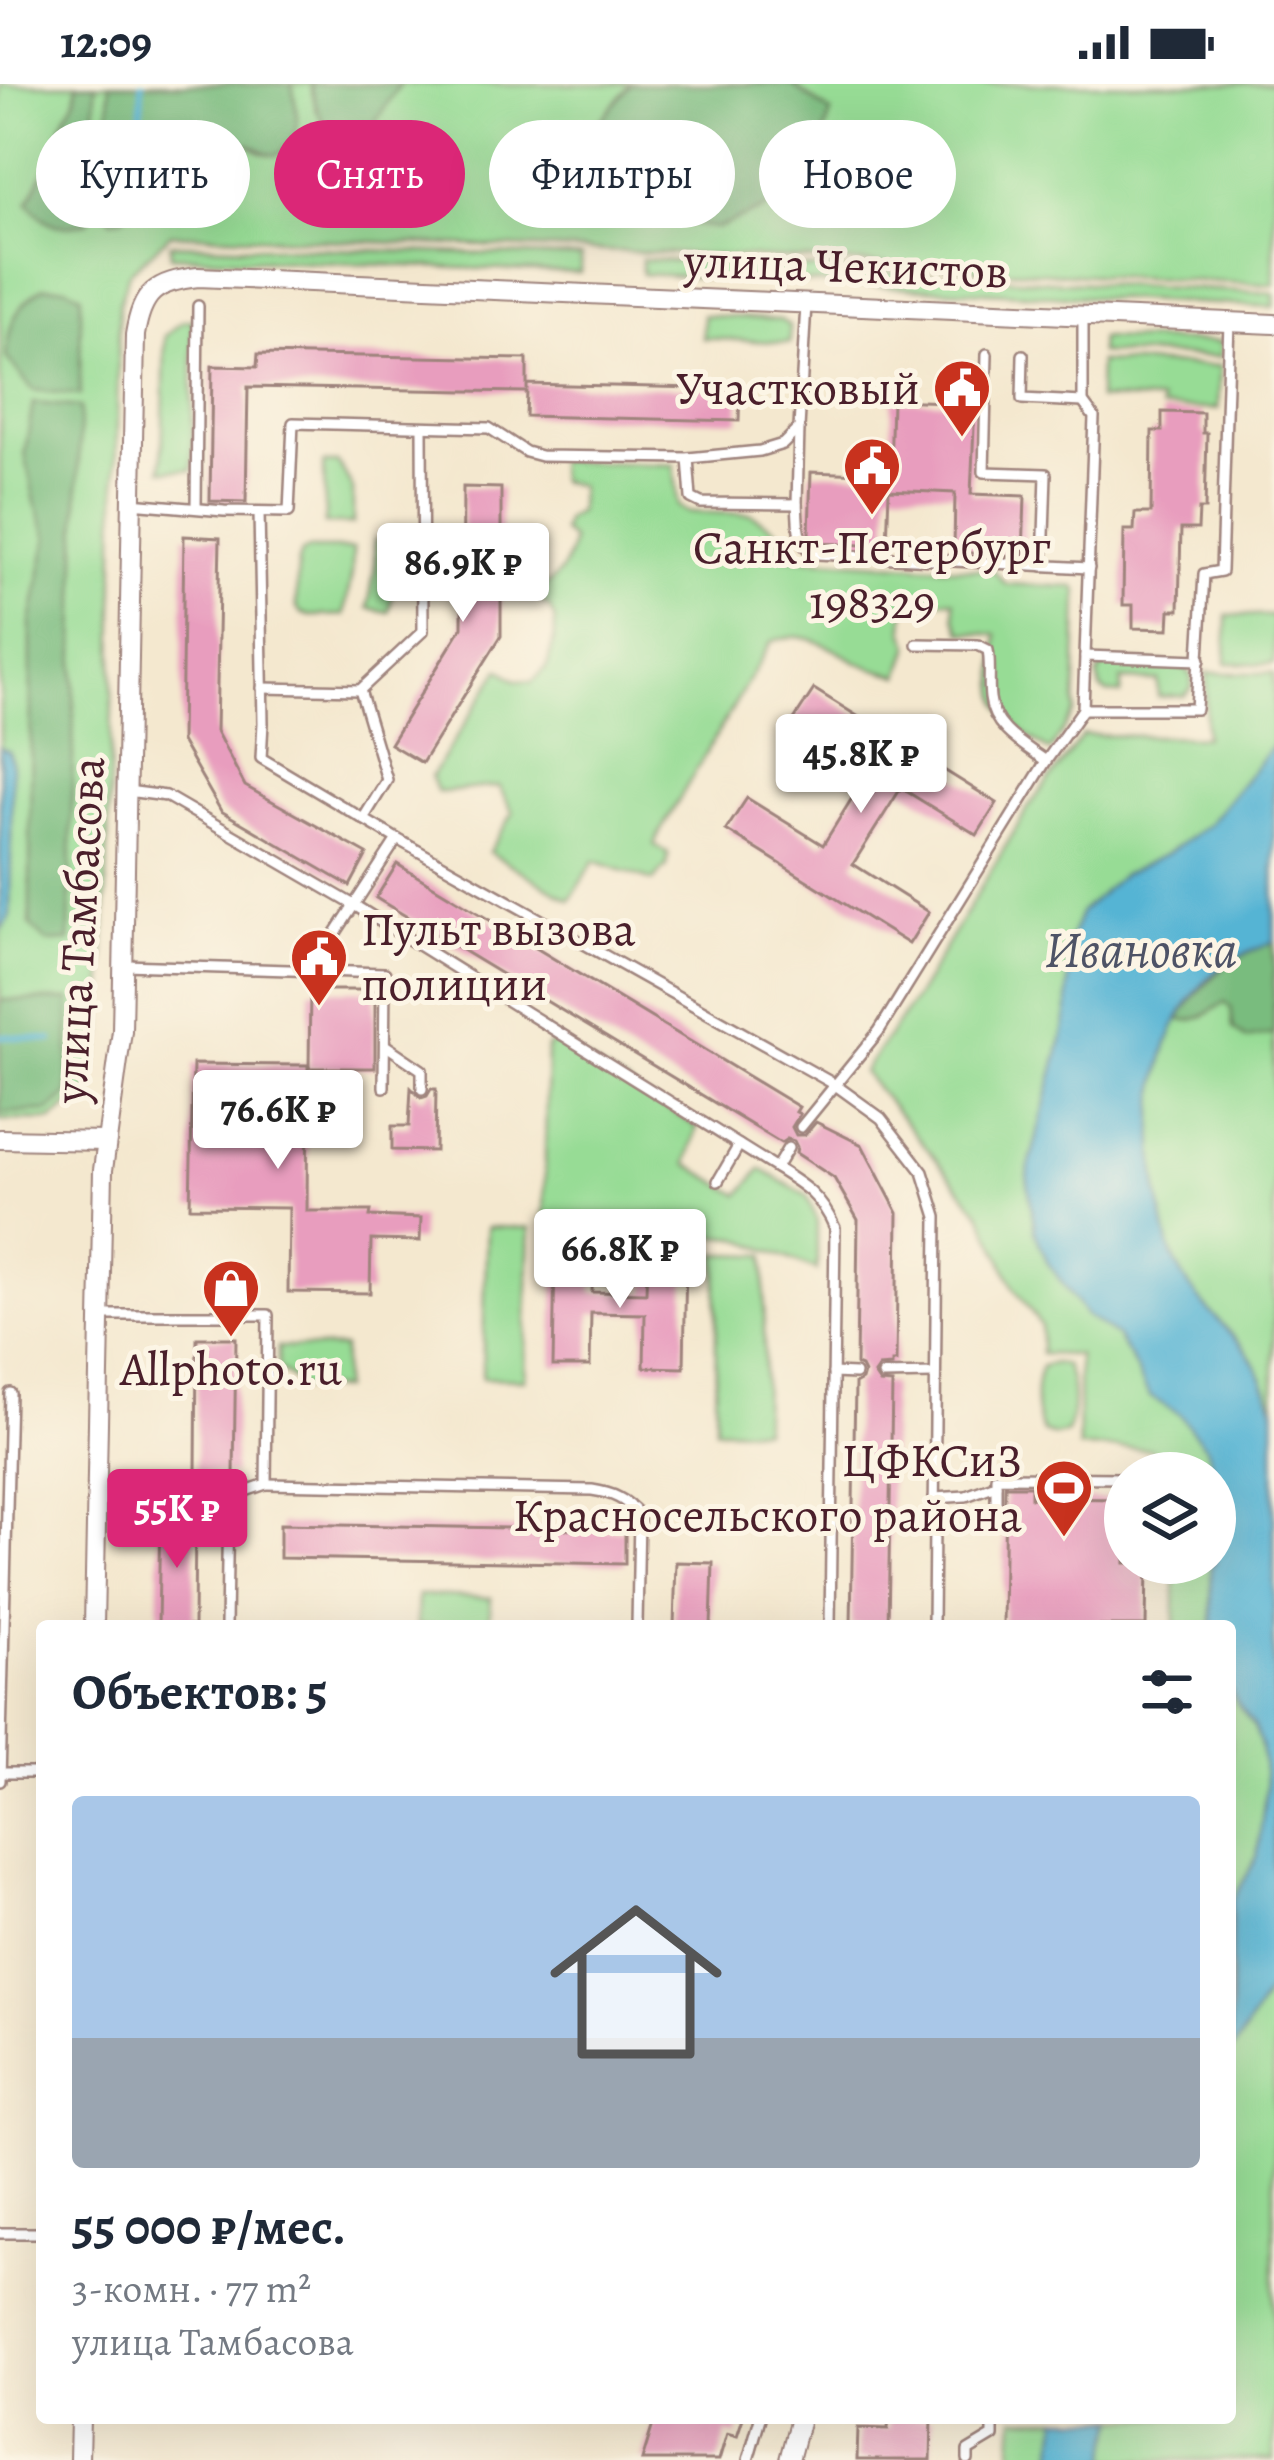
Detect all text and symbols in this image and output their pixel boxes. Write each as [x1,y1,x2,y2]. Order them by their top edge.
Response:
text: 12:09 [60,11,152,73]
chip: Купить [36,120,250,228]
chip: Снять [274,120,465,228]
chip: Фильтры [489,120,735,228]
chip: Новое [759,120,956,228]
street label: улица Чекистов [682,227,1009,305]
place label: Участковый [676,355,920,421]
public building icon: Участковый [931,357,993,439]
public building icon: Санкт-Петербург 198329 [841,435,903,517]
place label: Санкт-Петербург 198329 [693,514,1051,635]
pin: 86.9K ₽ [352,523,574,625]
text: 86.9K ₽ [404,535,522,588]
pin: 45.8K ₽ [750,714,972,816]
text: 45.8K ₽ [803,726,919,779]
street label: улица Тамбасова [37,755,121,1106]
place label: Пульт вызова полиции [361,896,636,1017]
water label: Ивановка [1045,915,1238,985]
public building icon: Пульт вызова полиции [288,926,350,1008]
pin: 76.6K ₽ [167,1070,389,1172]
text: 76.6K ₽ [220,1082,336,1135]
pin: 66.8K ₽ [509,1209,731,1311]
text: 66.8K ₽ [561,1221,679,1274]
shop icon: Allphoto.ru [200,1257,262,1339]
place label: Allphoto.ru [119,1336,342,1402]
place label: ЦФКСиЗ Красносельского района [512,1427,1022,1548]
map controls [1104,1452,1236,1584]
button: layers [1104,1452,1236,1584]
sports icon: ЦФКСиЗ Красносельского района [1033,1457,1095,1539]
pin: 55K ₽ [93,1469,261,1571]
text: 55K ₽ [134,1481,220,1534]
text: Объектов: 5 [72,1657,328,1727]
icon: filters [1134,1659,1200,1725]
icon: home [528,1874,744,2090]
text: 55 000 ₽/мес. [72,2192,346,2262]
text: 3-комн. · 77 m² [72,2262,311,2315]
text: улица Тамбасова [72,2315,354,2368]

